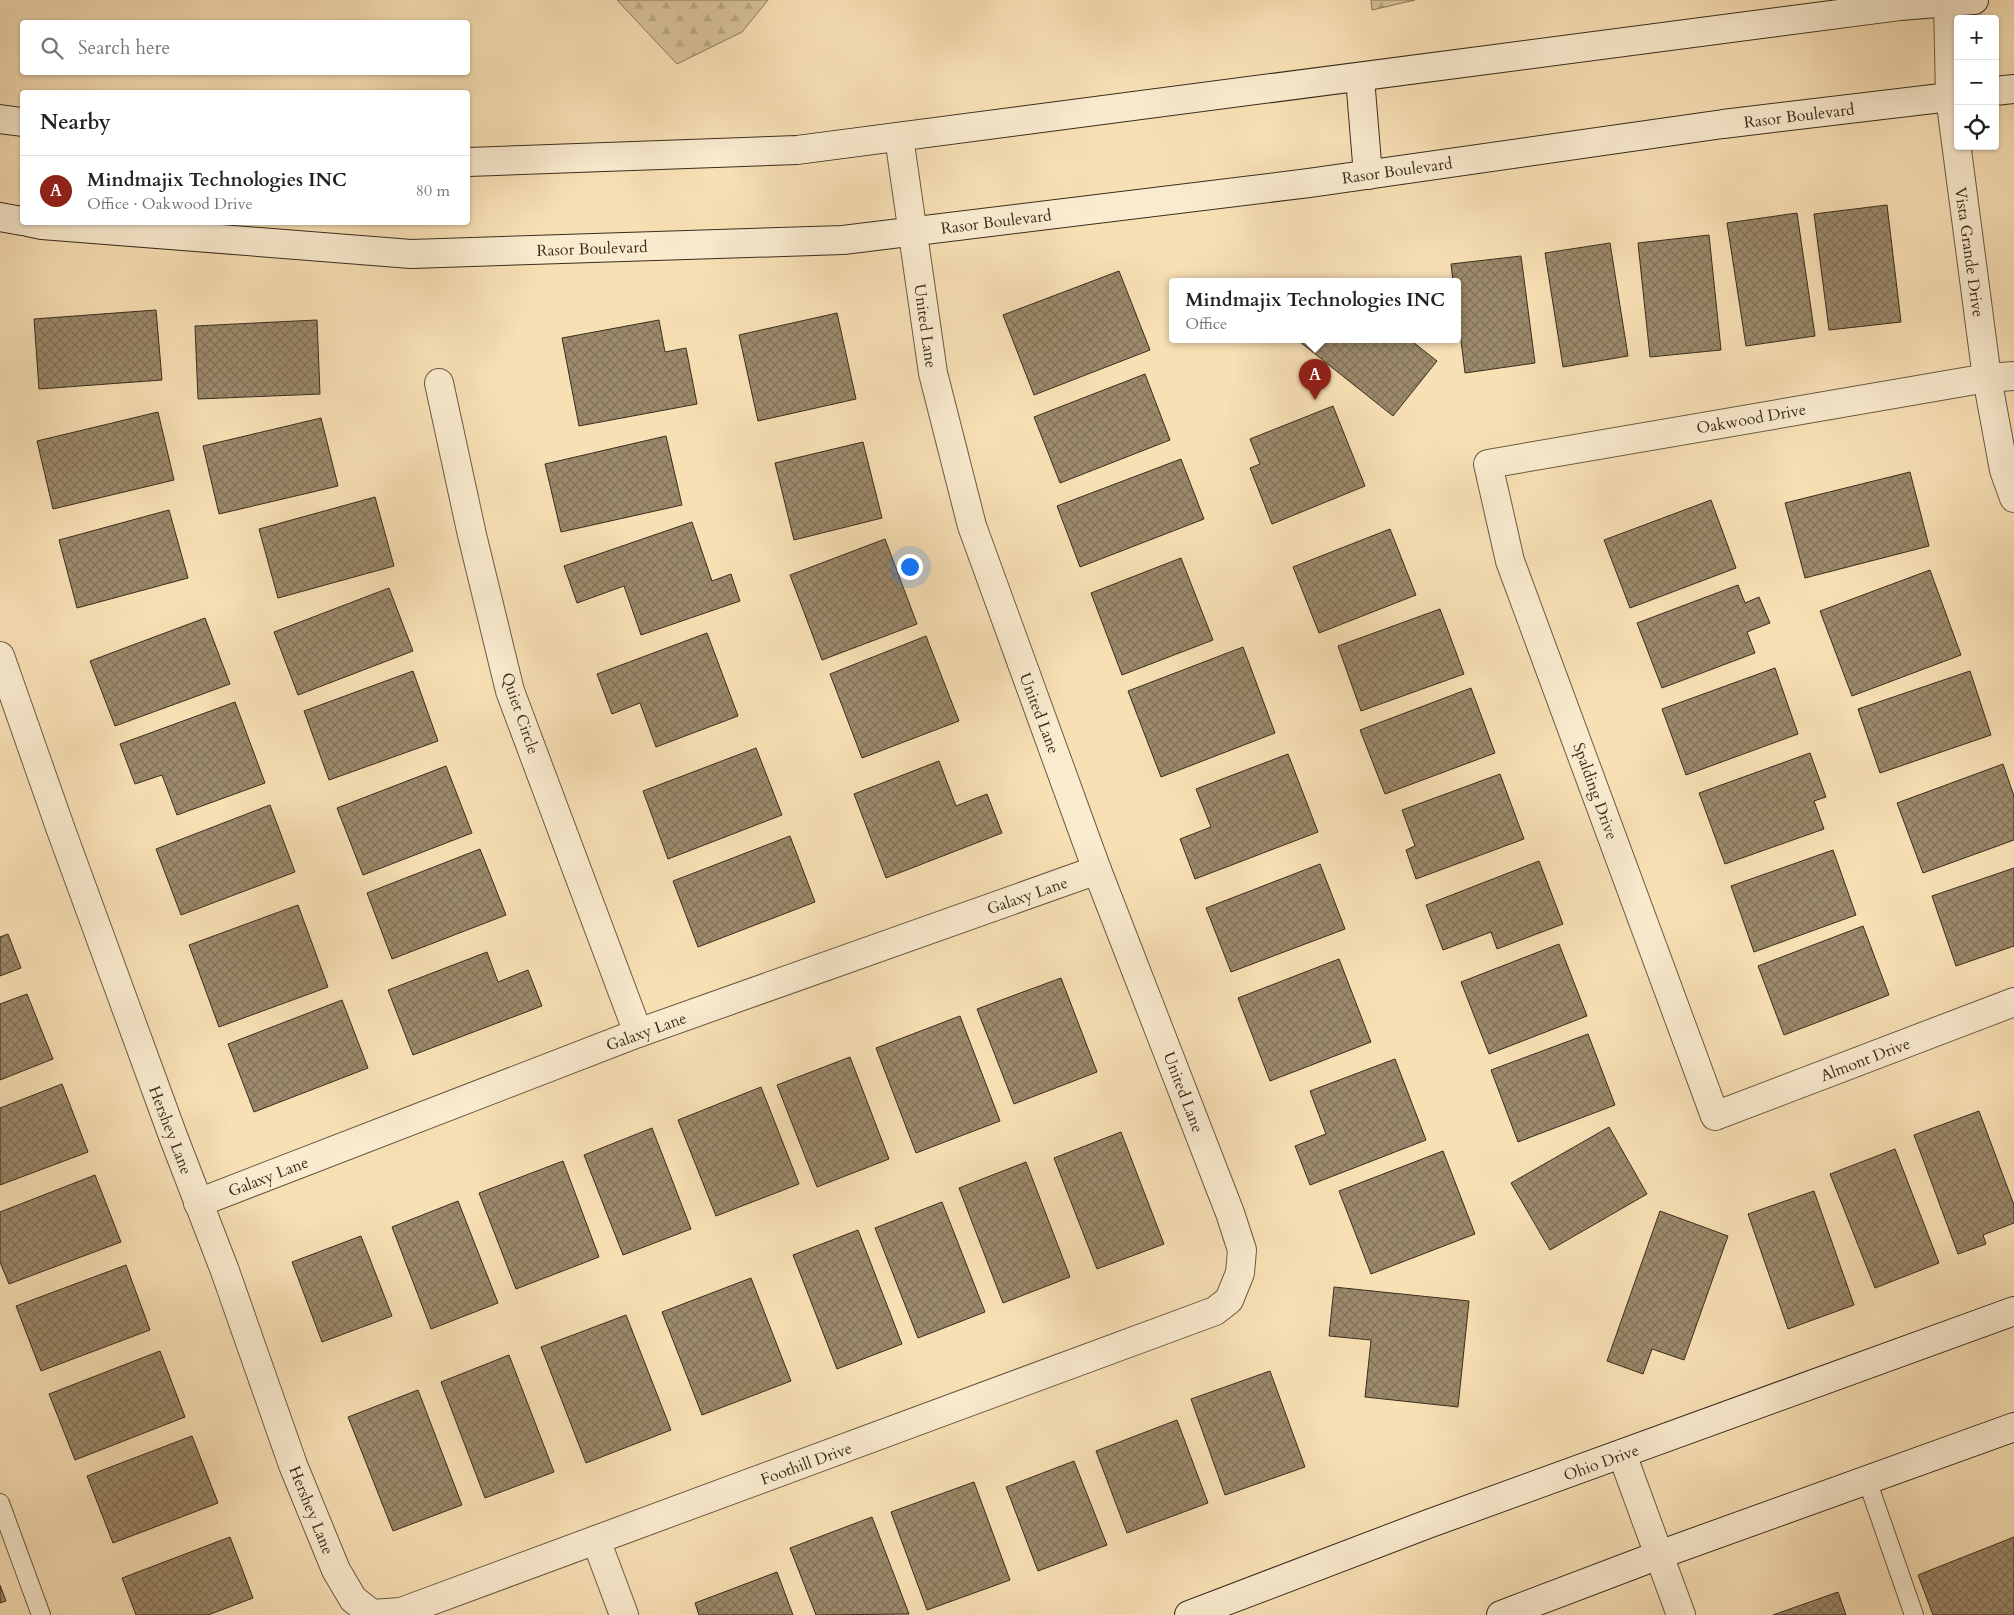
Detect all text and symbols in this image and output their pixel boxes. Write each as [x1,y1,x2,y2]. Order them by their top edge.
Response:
map controls [1954,15,1999,150]
button: + [1954,15,1999,60]
search box [20,20,470,75]
icon: search [38,34,66,62]
text: Search here [78,35,170,61]
button: − [1954,60,1999,105]
street label: Rasor Boulevard [1743,98,1856,134]
button: locate [1954,105,1999,150]
text: Nearby [40,108,111,137]
street label: Rasor Boulevard [1341,152,1454,190]
text: Mindmajix Technologies INC [87,167,347,193]
text: A [50,180,62,202]
text: 80 m [416,180,450,202]
street label: Vista Grande Drive [1949,186,1989,319]
text: Office · Oakwood Drive [87,193,253,215]
street label: Rasor Boulevard [940,204,1053,240]
street label: Rasor Boulevard [536,236,648,262]
popup [1169,278,1461,343]
street label: United Lane [908,283,942,370]
text: Mindmajix Technologies INC [1185,287,1445,313]
text: Office [1185,313,1227,335]
pin: A [1299,359,1331,400]
street label: Oakwood Drive [1695,399,1808,439]
your location [897,554,923,580]
street label: Quiet Circle [496,670,544,757]
street label: United Lane [1014,670,1065,757]
street label: Spalding Drive [1567,740,1623,843]
street label: Galaxy Lane [984,872,1071,920]
street label: Galaxy Lane [603,1007,690,1057]
street label: Almont Drive [1817,1033,1914,1087]
street label: United Lane [1158,1049,1209,1136]
street label: Hershey Lane [143,1083,197,1178]
street label: Galaxy Lane [225,1152,312,1202]
street label: Foothill Drive [758,1437,855,1491]
street label: Ohio Drive [1561,1439,1642,1487]
street label: Hershey Lane [283,1463,339,1558]

